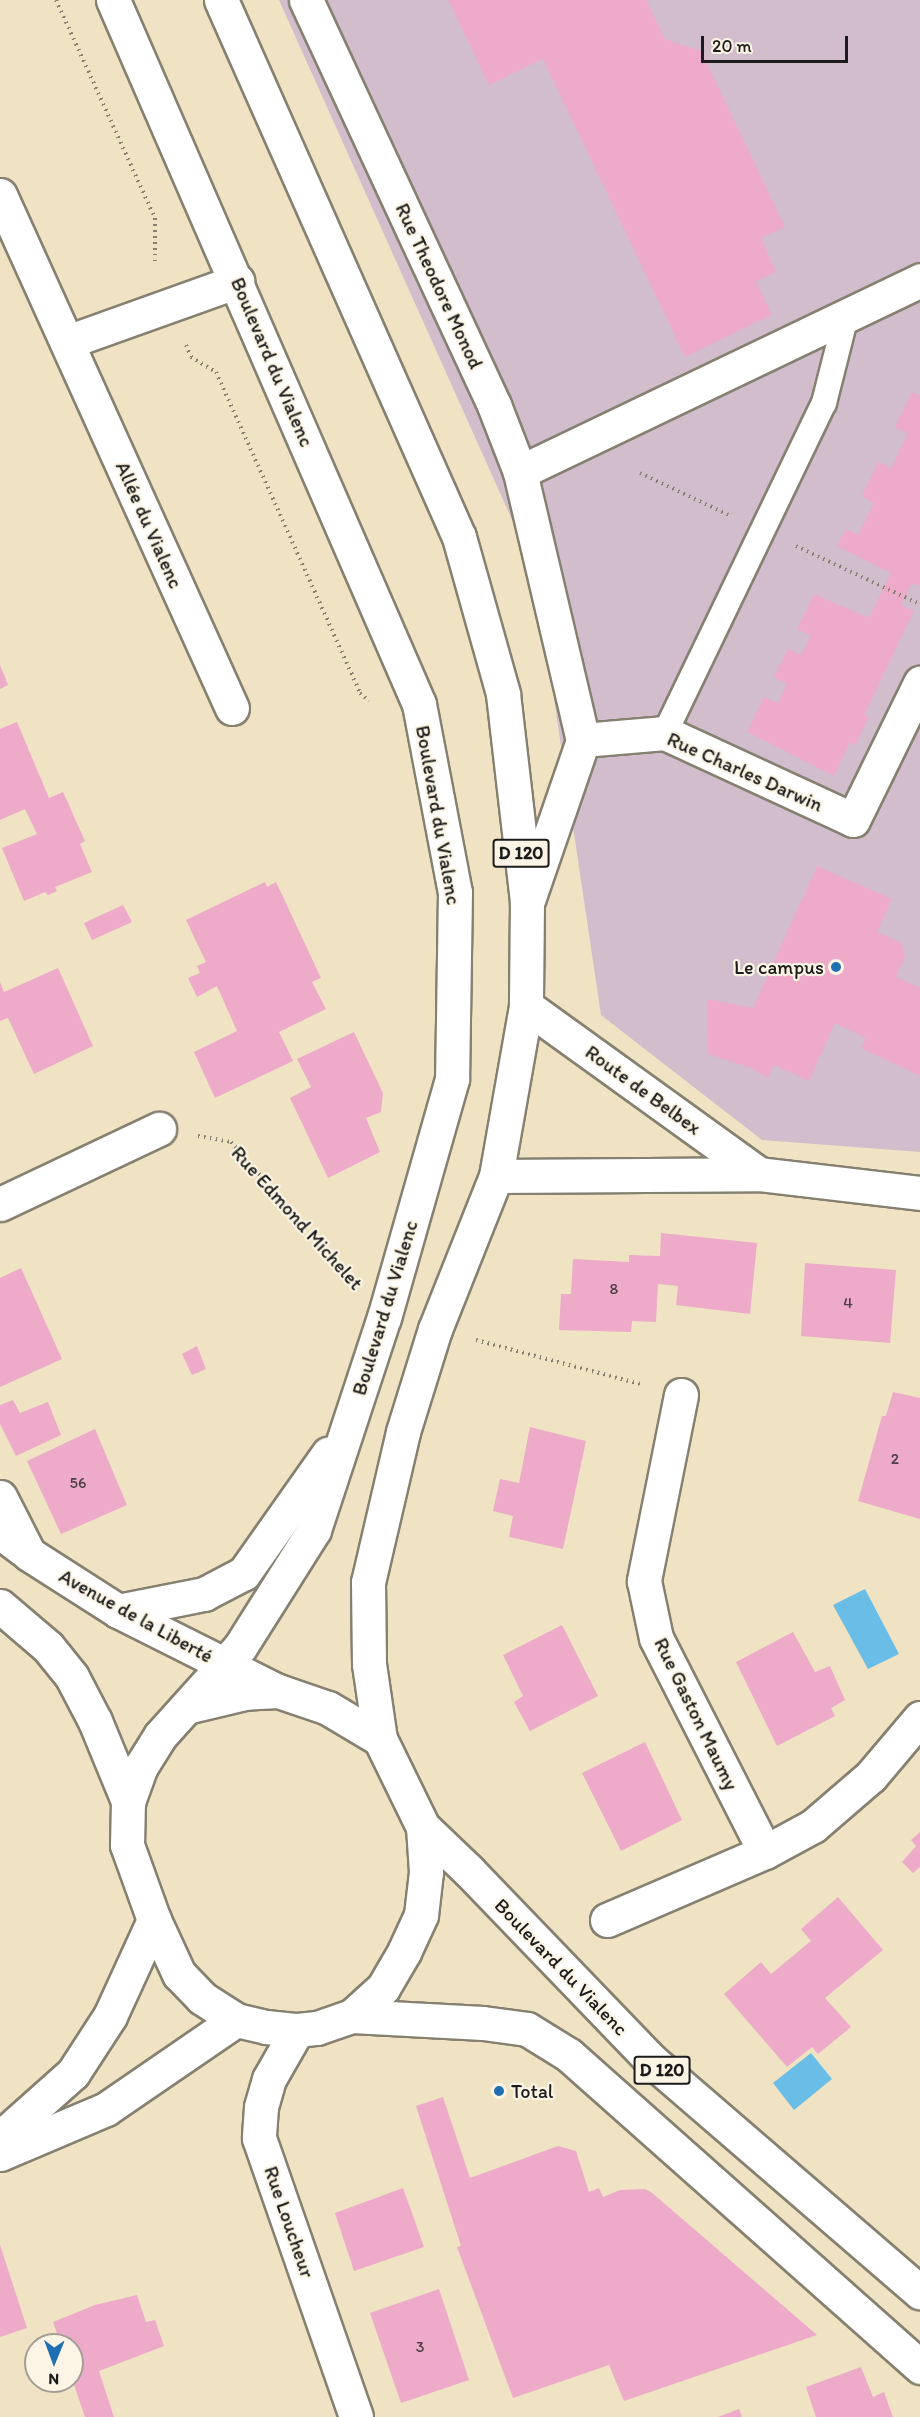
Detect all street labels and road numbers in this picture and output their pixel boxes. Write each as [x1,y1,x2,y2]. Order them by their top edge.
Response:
street label: Rue Theodore Monod [390,199,488,373]
street label: Boulevard du Vialenc [226,274,318,450]
street label: Allée du Vialenc [110,458,188,592]
street label: Boulevard du Vialenc [410,724,466,906]
street label: Rue Charles Darwin [663,727,827,817]
road number: D 120 [492,838,550,868]
street label: Route de Belbex [580,1040,706,1140]
street label: Rue Edmond Michelet [226,1141,368,1295]
street label: Boulevard du Vialenc [347,1218,423,1398]
street label: Avenue de la Liberté [55,1564,217,1668]
street label: Rue Gaston Maumy [649,1634,743,1794]
street label: Boulevard du Vialenc [489,1893,633,2041]
road number: D 120 [634,2055,690,2085]
street label: Rue Loucheur [259,2163,319,2281]

